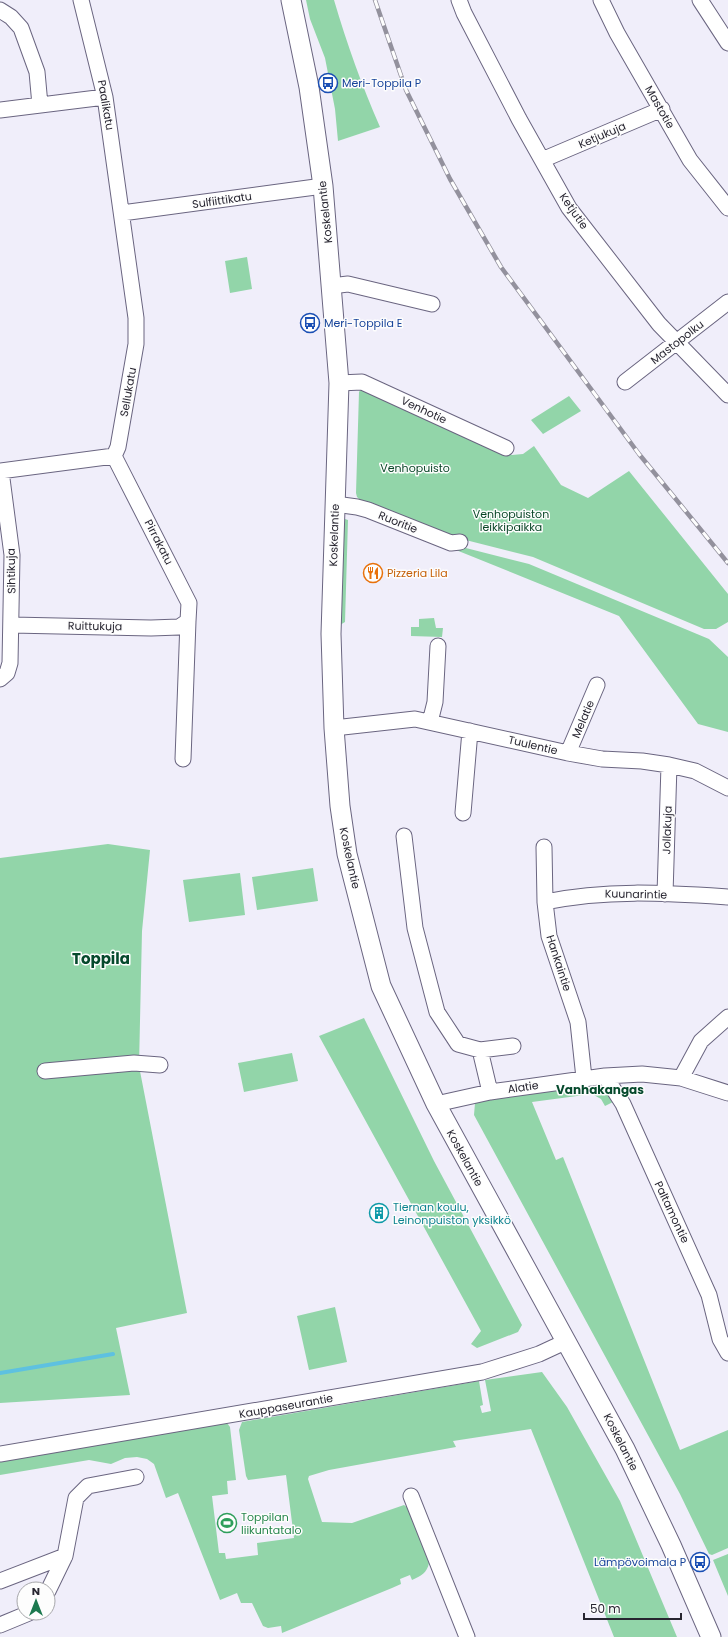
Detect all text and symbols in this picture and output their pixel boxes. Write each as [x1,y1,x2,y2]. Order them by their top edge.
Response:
bus stop icon: Meri-Toppila P [317,72,339,94]
place label: Meri-Toppila P [342,75,421,91]
street label: Paalikatu [94,79,118,131]
street label: Mastotie [641,83,679,132]
street label: Ketjukuja [576,118,628,152]
street label: Koskelantie [314,180,336,244]
street label: Sulfiittikatu [191,188,253,212]
street label: Ketjutie [556,190,592,232]
bus stop icon: Meri-Toppila E [299,312,321,334]
place label: Meri-Toppila E [324,315,402,331]
street label: Mastopolku [647,316,707,368]
street label: Sellukatu [116,366,140,418]
street label: Venhotie [398,392,450,428]
park label: Venhopuisto [380,460,450,476]
street label: Koskelantie [325,503,343,567]
park label: Venhopuiston leikkipaikka [473,506,549,535]
street label: Ruoritie [376,507,420,537]
street label: Pirrakatu [141,517,177,567]
street label: Sihtikuja [3,548,19,594]
restaurant icon: Pizzeria Lila [362,562,384,584]
place label: Pizzeria Lila [387,565,448,581]
street label: Ruittukuja [68,618,122,634]
street label: Melatie [568,697,598,741]
street label: Tuulentie [507,732,559,758]
street label: Jollakuja [658,805,676,855]
street label: Koskelantie [336,826,364,890]
street label: Kuunarintie [605,885,668,903]
street label: Hankaintie [542,933,576,993]
district label: Toppila [72,948,130,969]
street label: Alatie [506,1077,540,1097]
district label: Vanhakangas [556,1081,644,1098]
street label: Koskelantie [443,1127,487,1189]
street label: Paltamontie [651,1178,693,1246]
place label: Tiernan koulu, Leinonpuiston yksikkö [393,1199,511,1228]
building icon: Tiernan koulu, Leinonpuiston yksikkö [368,1202,390,1224]
street label: Kauppaseurantie [238,1390,334,1422]
street label: Koskelantie [600,1410,642,1474]
place label: Toppilan liikuntatalo [241,1509,302,1538]
sports icon: Toppilan liikuntatalo [216,1512,238,1534]
bus stop icon: Lämpövoimala P [689,1551,711,1573]
place label: Lämpövoimala P [594,1554,686,1570]
north arrow [16,1581,56,1621]
text: N [32,1583,40,1599]
scale bar [584,1595,681,1621]
text: 50 m [590,1600,621,1617]

